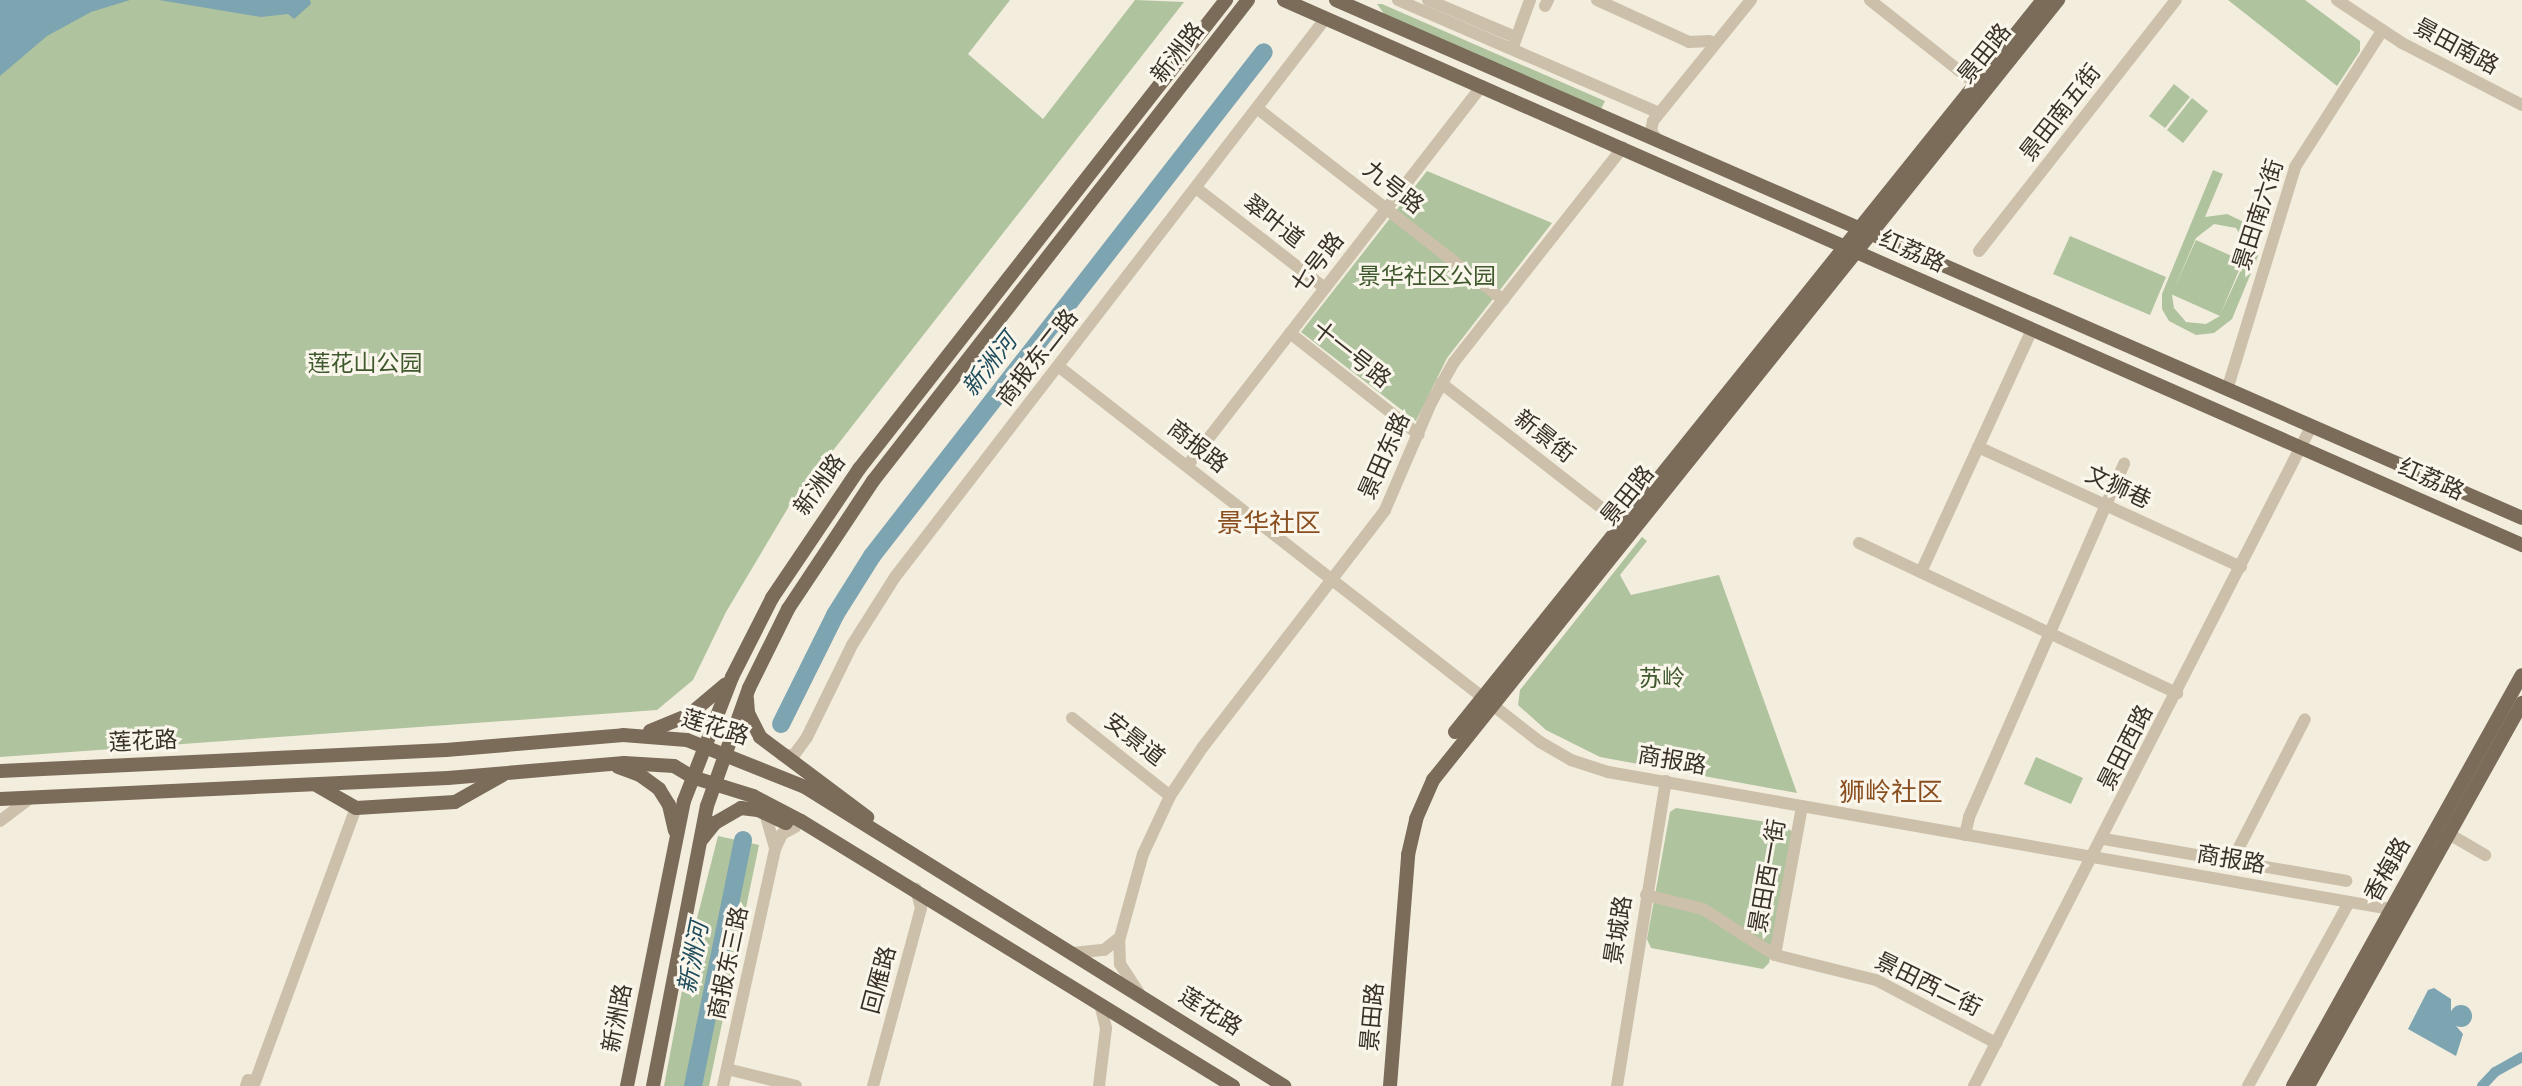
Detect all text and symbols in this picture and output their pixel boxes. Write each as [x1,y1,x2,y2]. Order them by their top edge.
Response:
street label: 景田南路 [2409,13,2503,81]
street label: 新洲路 [1146,17,1210,89]
street label: 景田路 [1953,19,2017,89]
street label: 景田南五街 [2015,59,2107,167]
street label: 九号路 [1357,156,1429,220]
street label: 景田南六街 [2228,156,2290,274]
street label: 翠叶道 [1237,190,1309,254]
street label: 红荔路 [1875,225,1949,279]
street label: 七号路 [1286,227,1350,299]
park label: 景华社区公园 [1358,263,1496,291]
street label: 商报东二路 [992,304,1084,412]
street label: 十一号路 [1306,316,1396,394]
water label: 新洲河 [956,328,1024,402]
park label: 莲花山公园 [308,350,422,378]
street label: 新景街 [1508,405,1580,469]
street label: 景田东路 [1354,408,1416,504]
street label: 商报路 [1161,415,1233,479]
street label: 新洲路 [789,449,851,521]
street label: 红荔路 [2394,453,2468,507]
street label: 景田路 [1596,461,1660,531]
street label: 文狮巷 [2081,461,2155,515]
district label: 景华社区 [1217,508,1321,540]
park label: 苏岭 [1639,665,1685,693]
street label: 景田西路 [2093,701,2159,795]
street label: 莲花路 [678,705,752,751]
street label: 安景道 [1098,708,1170,772]
street label: 莲花路 [108,726,178,758]
street label: 商报路 [1636,741,1708,781]
district label: 狮岭社区 [1839,777,1943,809]
street label: 景田西一街 [1744,817,1792,935]
street label: 香梅路 [2359,833,2417,907]
street label: 商报路 [2195,840,2267,880]
street label: 景城路 [1600,894,1638,966]
street label: 商报东三路 [704,904,754,1022]
water label: 新洲河 [673,920,715,996]
street label: 回雁路 [858,943,902,1017]
street label: 景田西二街 [1870,947,1986,1023]
street label: 景田路 [1356,981,1390,1053]
street label: 新洲路 [598,982,638,1054]
street label: 莲花路 [1173,982,1247,1042]

